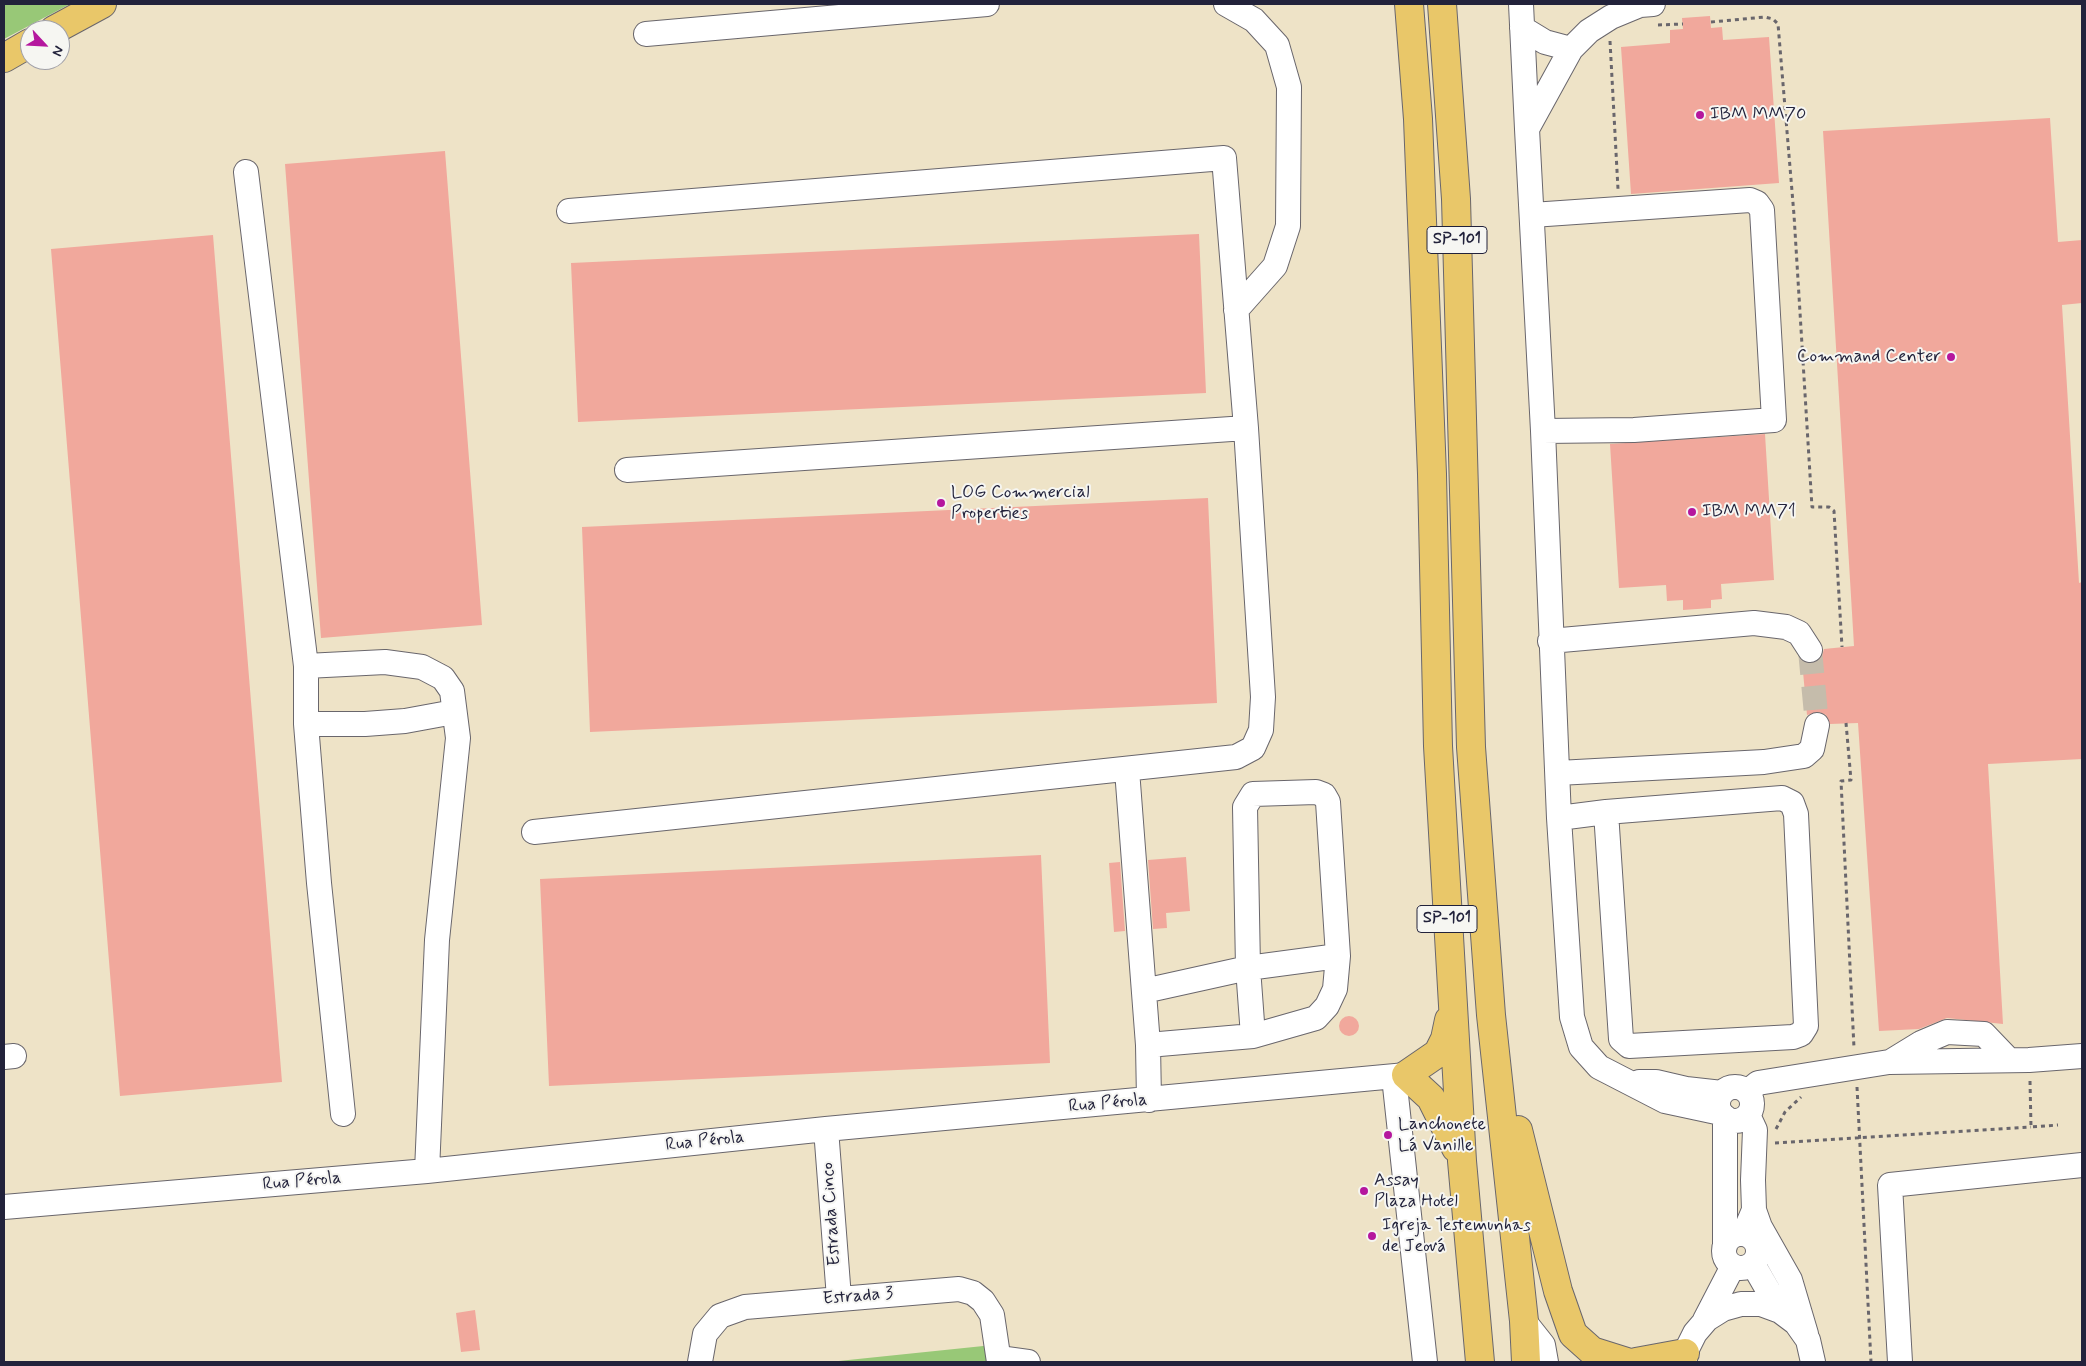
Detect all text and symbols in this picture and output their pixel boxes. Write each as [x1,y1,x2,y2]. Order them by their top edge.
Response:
north arrow [20,20,70,70]
text: N [48,43,68,59]
place label: IBM MM70 [1710,104,1806,126]
marker: IBM MM70 [1694,109,1706,121]
road number: SP-101 [1427,226,1487,254]
place label: Command Center [1797,346,1941,368]
marker: Command Center [1945,351,1957,363]
place label: LOG Commercial Properties [951,482,1090,524]
marker: LOG Commercial Properties [935,497,947,509]
place label: IBM MM71 [1702,501,1796,523]
marker: IBM MM71 [1686,506,1698,518]
road number: SP-101 [1417,906,1477,932]
street label: Rua Pérola [1068,1090,1148,1118]
place label: Lanchonete Lá Vanille [1398,1114,1486,1156]
street label: Rua Pérola [665,1127,745,1157]
marker: Lanchonete Lá Vanille [1382,1129,1394,1141]
street label: Estrada Cinco [818,1161,846,1267]
street label: Rua Pérola [262,1168,342,1196]
place label: Assay Plaza Hotel [1374,1170,1458,1212]
marker: Assay Plaza Hotel [1358,1185,1370,1197]
place label: Igreja Testemunhas de Jeová [1382,1215,1531,1258]
marker: Igreja Testemunhas de Jeová [1366,1230,1378,1242]
street label: Estrada 3 [822,1283,894,1311]

